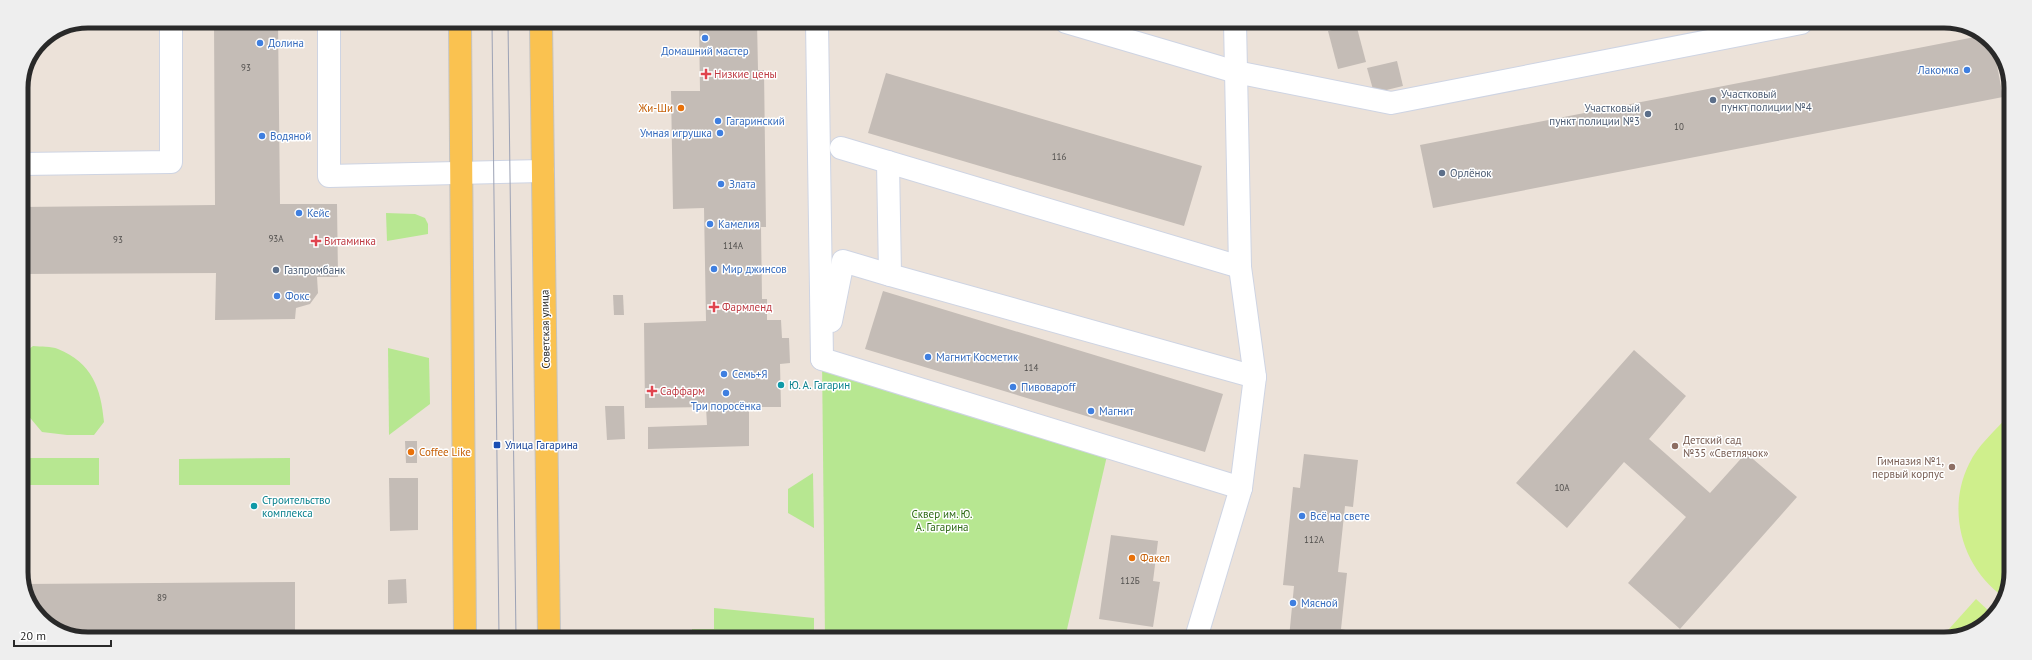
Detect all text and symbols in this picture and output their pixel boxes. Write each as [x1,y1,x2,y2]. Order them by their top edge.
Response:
marker: Домашний мастер [700,33,710,43]
place label: Долина [268,36,304,50]
marker: Долина [255,38,265,48]
place label: Домашний мастер [661,44,749,58]
house number: 93 [241,62,251,73]
place label: Лакомка [1917,63,1959,77]
marker: Лакомка [1962,65,1972,75]
place label: Низкие цены [714,67,777,81]
marker: Низкие цены [701,69,711,79]
place label: Участковый пункт полиции №4 [1721,87,1812,114]
marker: Участковый пункт полиции №4 [1708,95,1718,105]
place label: Жи-Ши [638,101,673,115]
place label: Участковый пункт полиции №3 [1549,101,1640,128]
marker: Жи-Ши [676,103,686,113]
marker: Участковый пункт полиции №3 [1643,109,1653,119]
place label: Гагаринский [726,114,785,128]
marker: Гагаринский [713,116,723,126]
house number: 10 [1674,121,1684,132]
place label: Умная игрушка [640,126,712,140]
marker: Умная игрушка [715,128,725,138]
place label: Водяной [270,129,311,143]
marker: Водяной [257,131,267,141]
house number: 116 [1052,151,1066,162]
place label: Орлёнок [1450,166,1492,180]
marker: Орлёнок [1437,168,1447,178]
place label: Злата [729,177,756,191]
marker: Злата [716,179,726,189]
place label: Кейс [307,206,330,220]
marker: Кейс [294,208,304,218]
place label: Камелия [718,217,759,231]
marker: Камелия [705,219,715,229]
house number: 93А [268,233,284,244]
house number: 93 [113,234,123,245]
place label: Витаминка [324,234,376,248]
marker: Витаминка [311,236,321,246]
house number: 114А [723,240,744,251]
place label: Мир джинсов [722,262,787,276]
place label: Газпромбанк [284,263,346,277]
marker: Мир джинсов [709,264,719,274]
marker: Газпромбанк [271,265,281,275]
place label: Фокс [285,289,310,303]
street label: Советская улица [537,289,553,369]
marker: Фокс [272,291,282,301]
place label: Фармленд [722,300,772,314]
marker: Фармленд [709,302,719,312]
place label: Магнит Косметик [936,350,1019,364]
marker: Магнит Косметик [923,352,933,362]
house number: 114 [1024,362,1038,373]
place label: Семь+Я [732,367,768,381]
marker: Семь+Я [719,369,729,379]
place label: Ю. А. Гагарин [789,378,850,392]
marker: Ю. А. Гагарин [776,380,786,390]
place label: Пивовароff [1021,380,1076,394]
marker: Пивовароff [1008,382,1018,392]
place label: Саффарм [660,384,705,398]
marker: Саффарм [647,386,657,396]
marker: Три поросёнка [721,388,731,398]
place label: Три поросёнка [691,399,761,413]
place label: Магнит [1099,404,1134,418]
marker: Магнит [1086,406,1096,416]
place label: Детский сад №35 «Светлячок» [1683,433,1769,460]
place label: Улица Гагарина [505,438,578,452]
marker: Улица Гагарина [492,440,502,450]
marker: Детский сад №35 «Светлячок» [1670,441,1680,451]
place label: Coffee Like [419,445,471,459]
marker: Coffee Like [406,447,416,457]
place label: Гимназия №1, первый корпус [1872,454,1944,481]
marker: Гимназия №1, первый корпус [1947,462,1957,472]
house number: 10А [1554,482,1570,493]
place label: Строительство комплекса [262,493,331,520]
marker: Строительство комплекса [249,501,259,511]
park label: Сквер им. Ю. А. Гагарина [912,507,972,534]
place label: Всё на свете [1310,509,1370,523]
marker: Всё на свете [1297,511,1307,521]
house number: 112А [1304,534,1325,545]
place label: Факел [1140,551,1170,565]
marker: Факел [1127,553,1137,563]
house number: 112Б [1120,575,1140,586]
house number: 89 [157,592,167,603]
place label: Мясной [1301,596,1338,610]
marker: Мясной [1288,598,1298,608]
scale bar [14,622,111,648]
text: 20 m [20,628,46,643]

